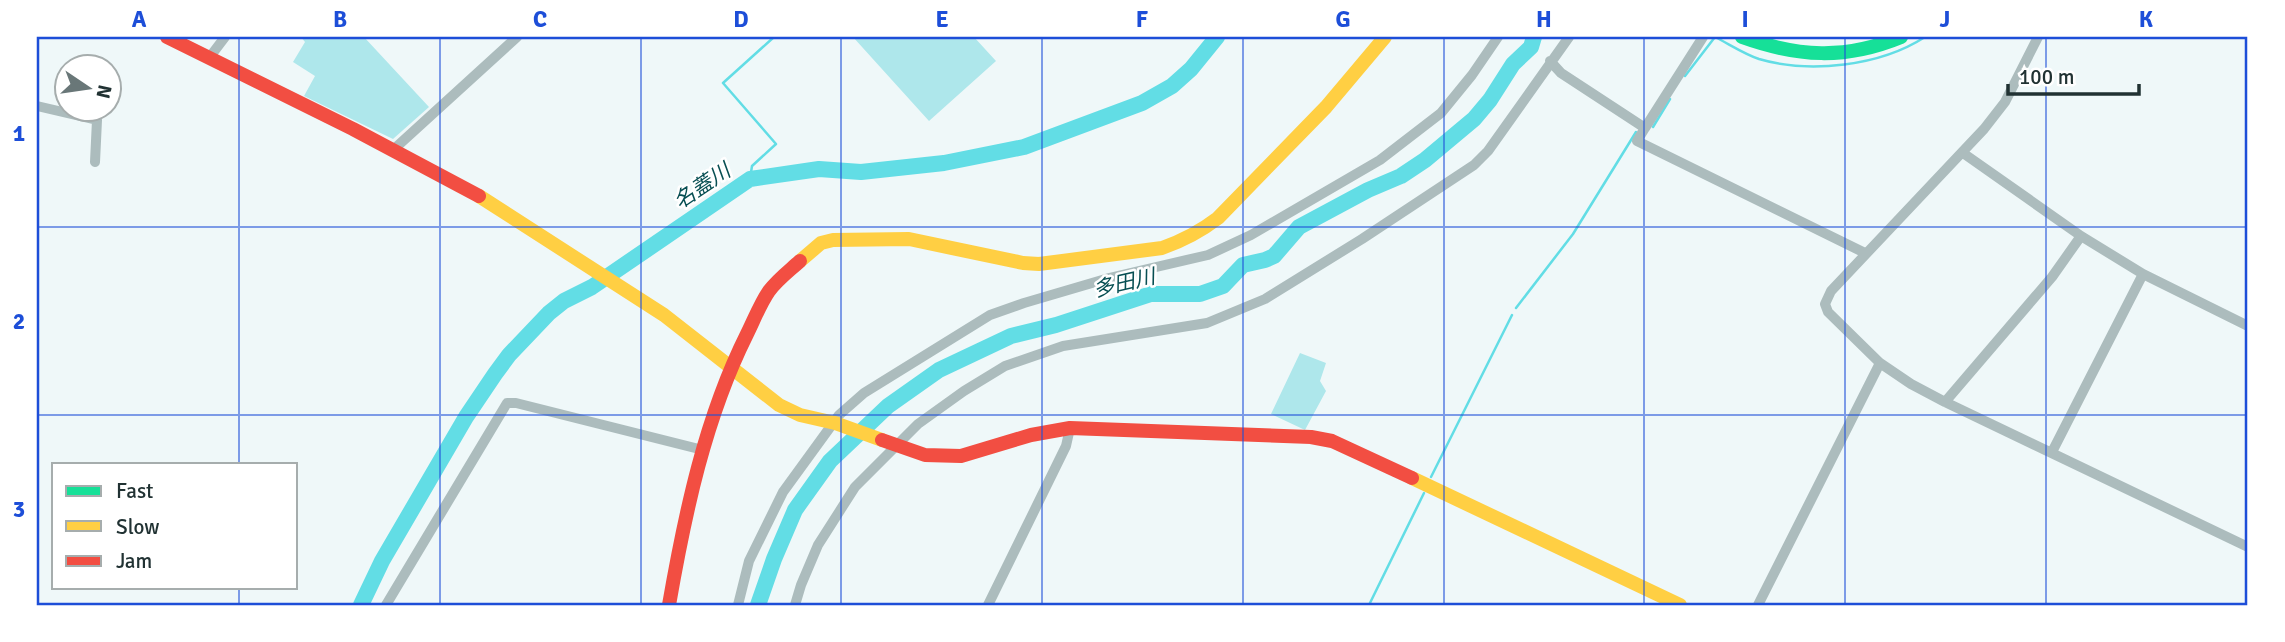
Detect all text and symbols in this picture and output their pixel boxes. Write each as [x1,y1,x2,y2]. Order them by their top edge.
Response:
text: A [132,5,147,34]
text: B [333,5,347,34]
text: C [533,5,547,34]
text: D [733,5,749,34]
text: E [935,5,949,34]
text: F [1136,5,1148,34]
text: G [1335,5,1351,34]
text: H [1536,5,1552,34]
text: I [1741,5,1749,34]
text: J [1940,5,1950,34]
text: K [2139,5,2154,34]
north arrow [52,52,122,122]
scale bar [2008,52,2140,96]
text: 100 m [2019,64,2074,90]
text: N [90,82,117,101]
text: 1 [13,119,25,148]
water label: 名蓋川 [669,156,737,214]
water label: 多田川 [1090,263,1160,303]
text: 2 [13,307,25,336]
legend [52,463,298,590]
text: Fast [116,478,153,504]
text: 3 [13,495,25,524]
text: Slow [116,514,160,540]
text: Jam [116,548,152,574]

